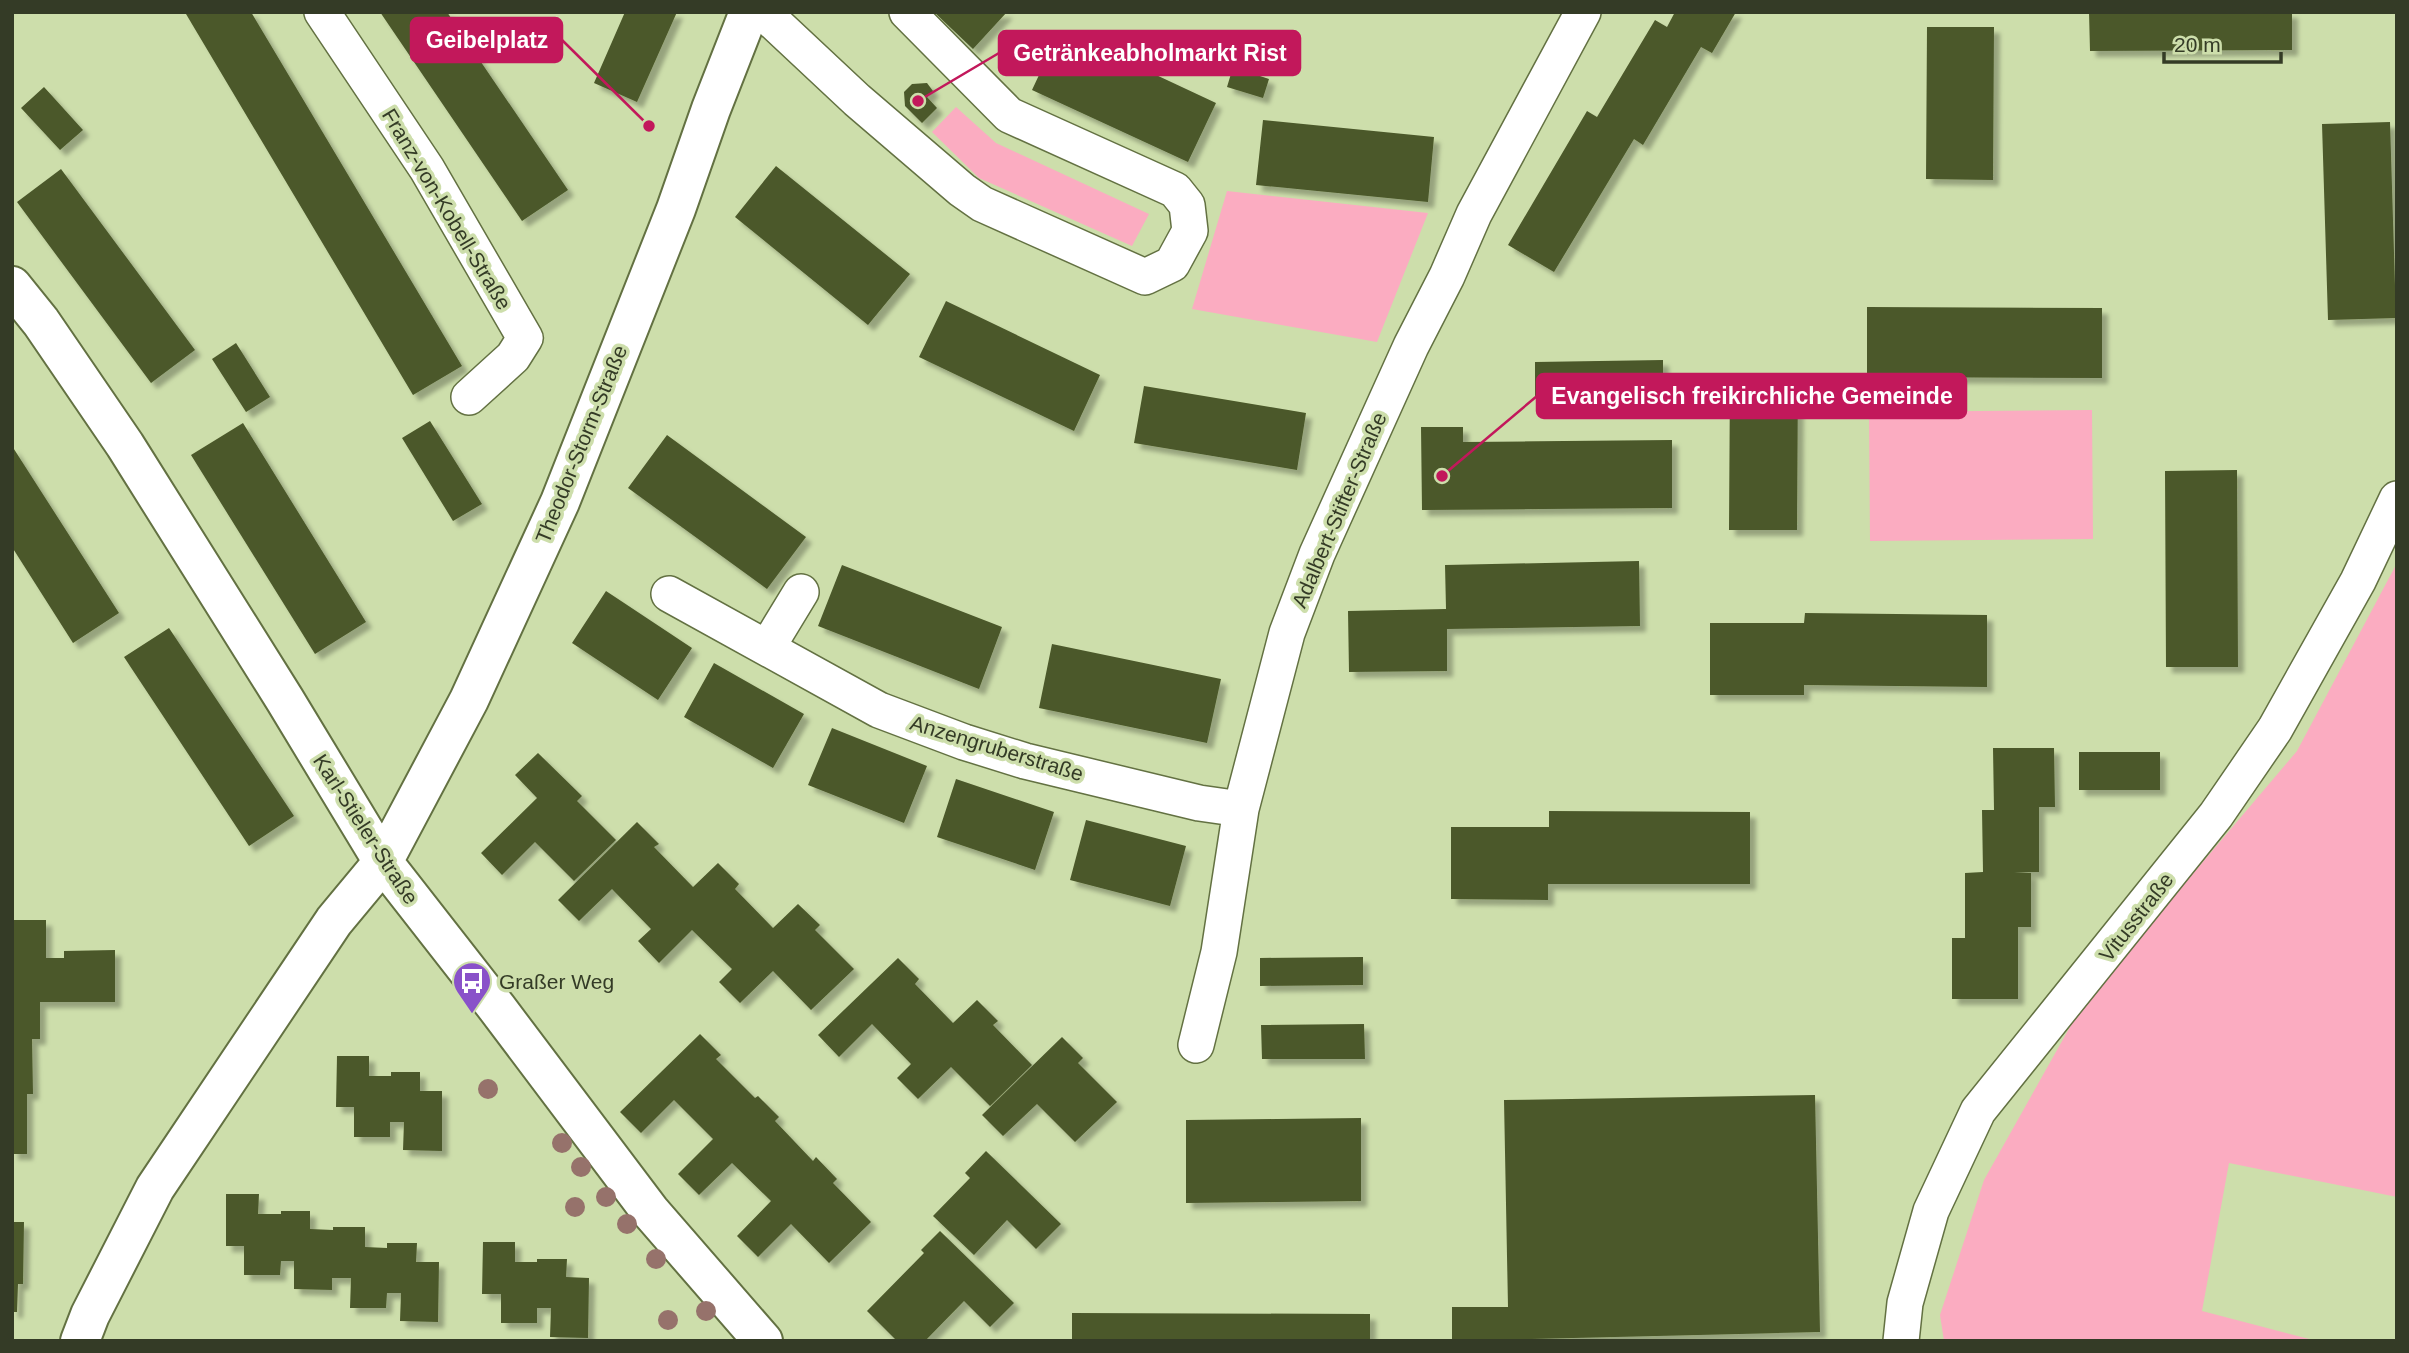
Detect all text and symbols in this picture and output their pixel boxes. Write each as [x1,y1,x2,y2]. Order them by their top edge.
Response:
callout: Geibelplatz [411,18,562,62]
scale bar [2164,21,2281,65]
text: Geibelplatz [426,27,548,53]
callout: Getränkeabholmarkt Rist [999,31,1300,75]
text: 20 m [2174,33,2221,56]
text: Getränkeabholmarkt Rist [1013,40,1287,66]
street label: Franz-von-Kobell-Straße [378,105,516,313]
street label: Theodor-Storm-Straße [531,342,631,546]
callout: Evangelisch freikirchliche Gemeinde [1537,374,1966,418]
text: Evangelisch freikirchliche Gemeinde [1551,383,1953,409]
street label: Adalbert-Stifter-Straße [1287,409,1391,611]
street label: Anzengruberstraße [908,711,1086,785]
street label: Karl-Stieler-Straße [309,750,423,908]
street label: Vitusstraße [2094,868,2178,966]
bus stop icon: Graßer Weg [451,960,493,1015]
place label: Graßer Weg [499,970,614,993]

